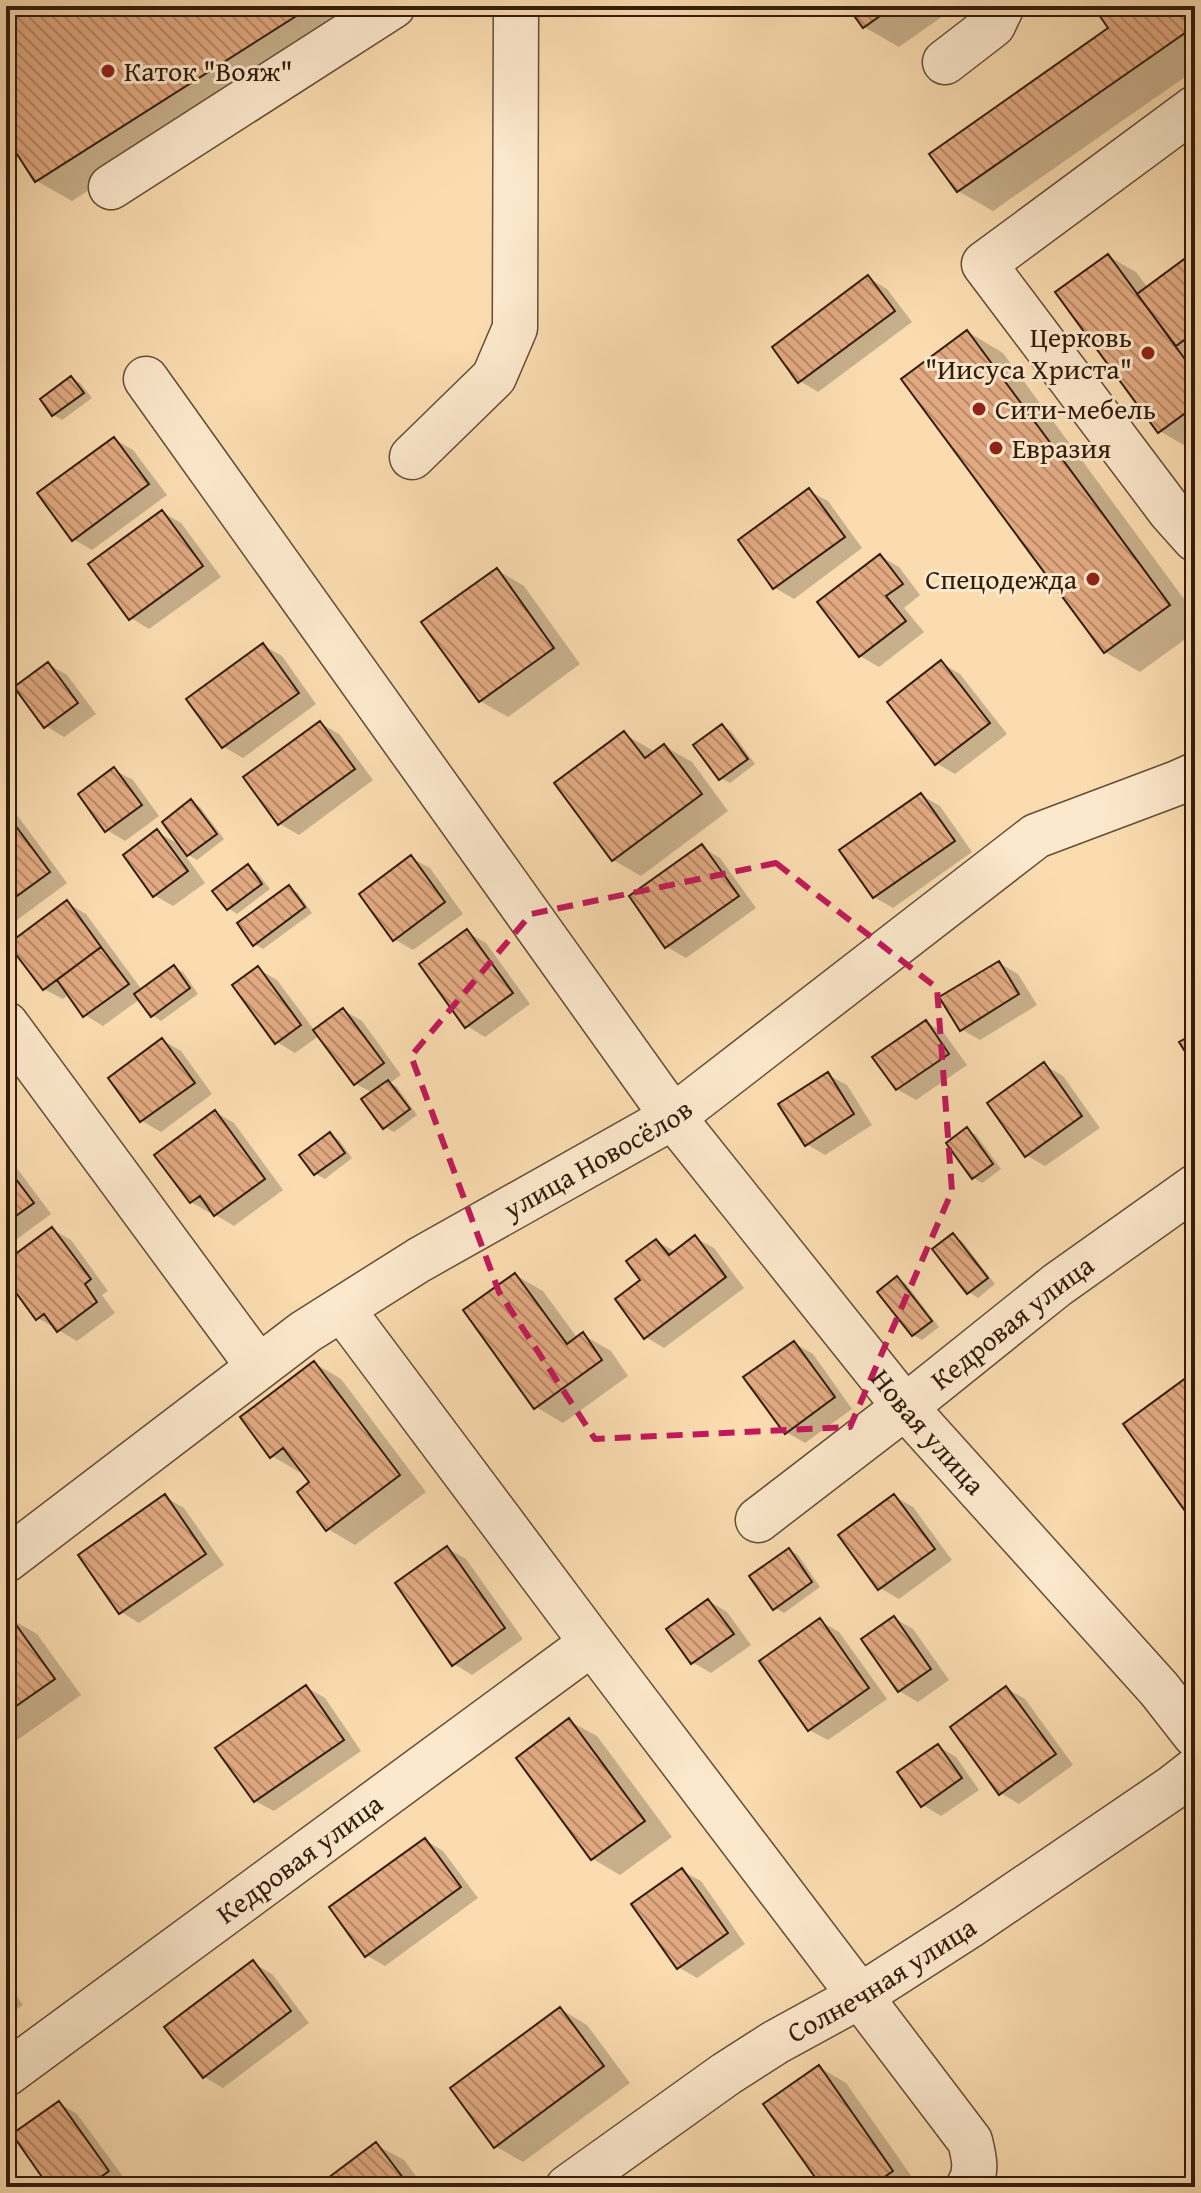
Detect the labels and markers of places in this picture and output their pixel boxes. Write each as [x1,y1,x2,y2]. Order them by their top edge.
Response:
place label: Каток "Вояж" [124,50,293,91]
marker: Каток "Вояж" [99,62,117,80]
place label: Церковь "Иисуса Христа" [925,316,1132,389]
marker: Церковь "Иисуса Христа" [1139,344,1157,362]
place label: Сити-мебель [995,388,1156,429]
marker: Сити-мебель [970,400,988,418]
place label: Евразия [1012,427,1111,468]
marker: Евразия [987,439,1005,457]
place label: Спецодежда [925,558,1078,599]
marker: Спецодежда [1084,570,1102,588]

